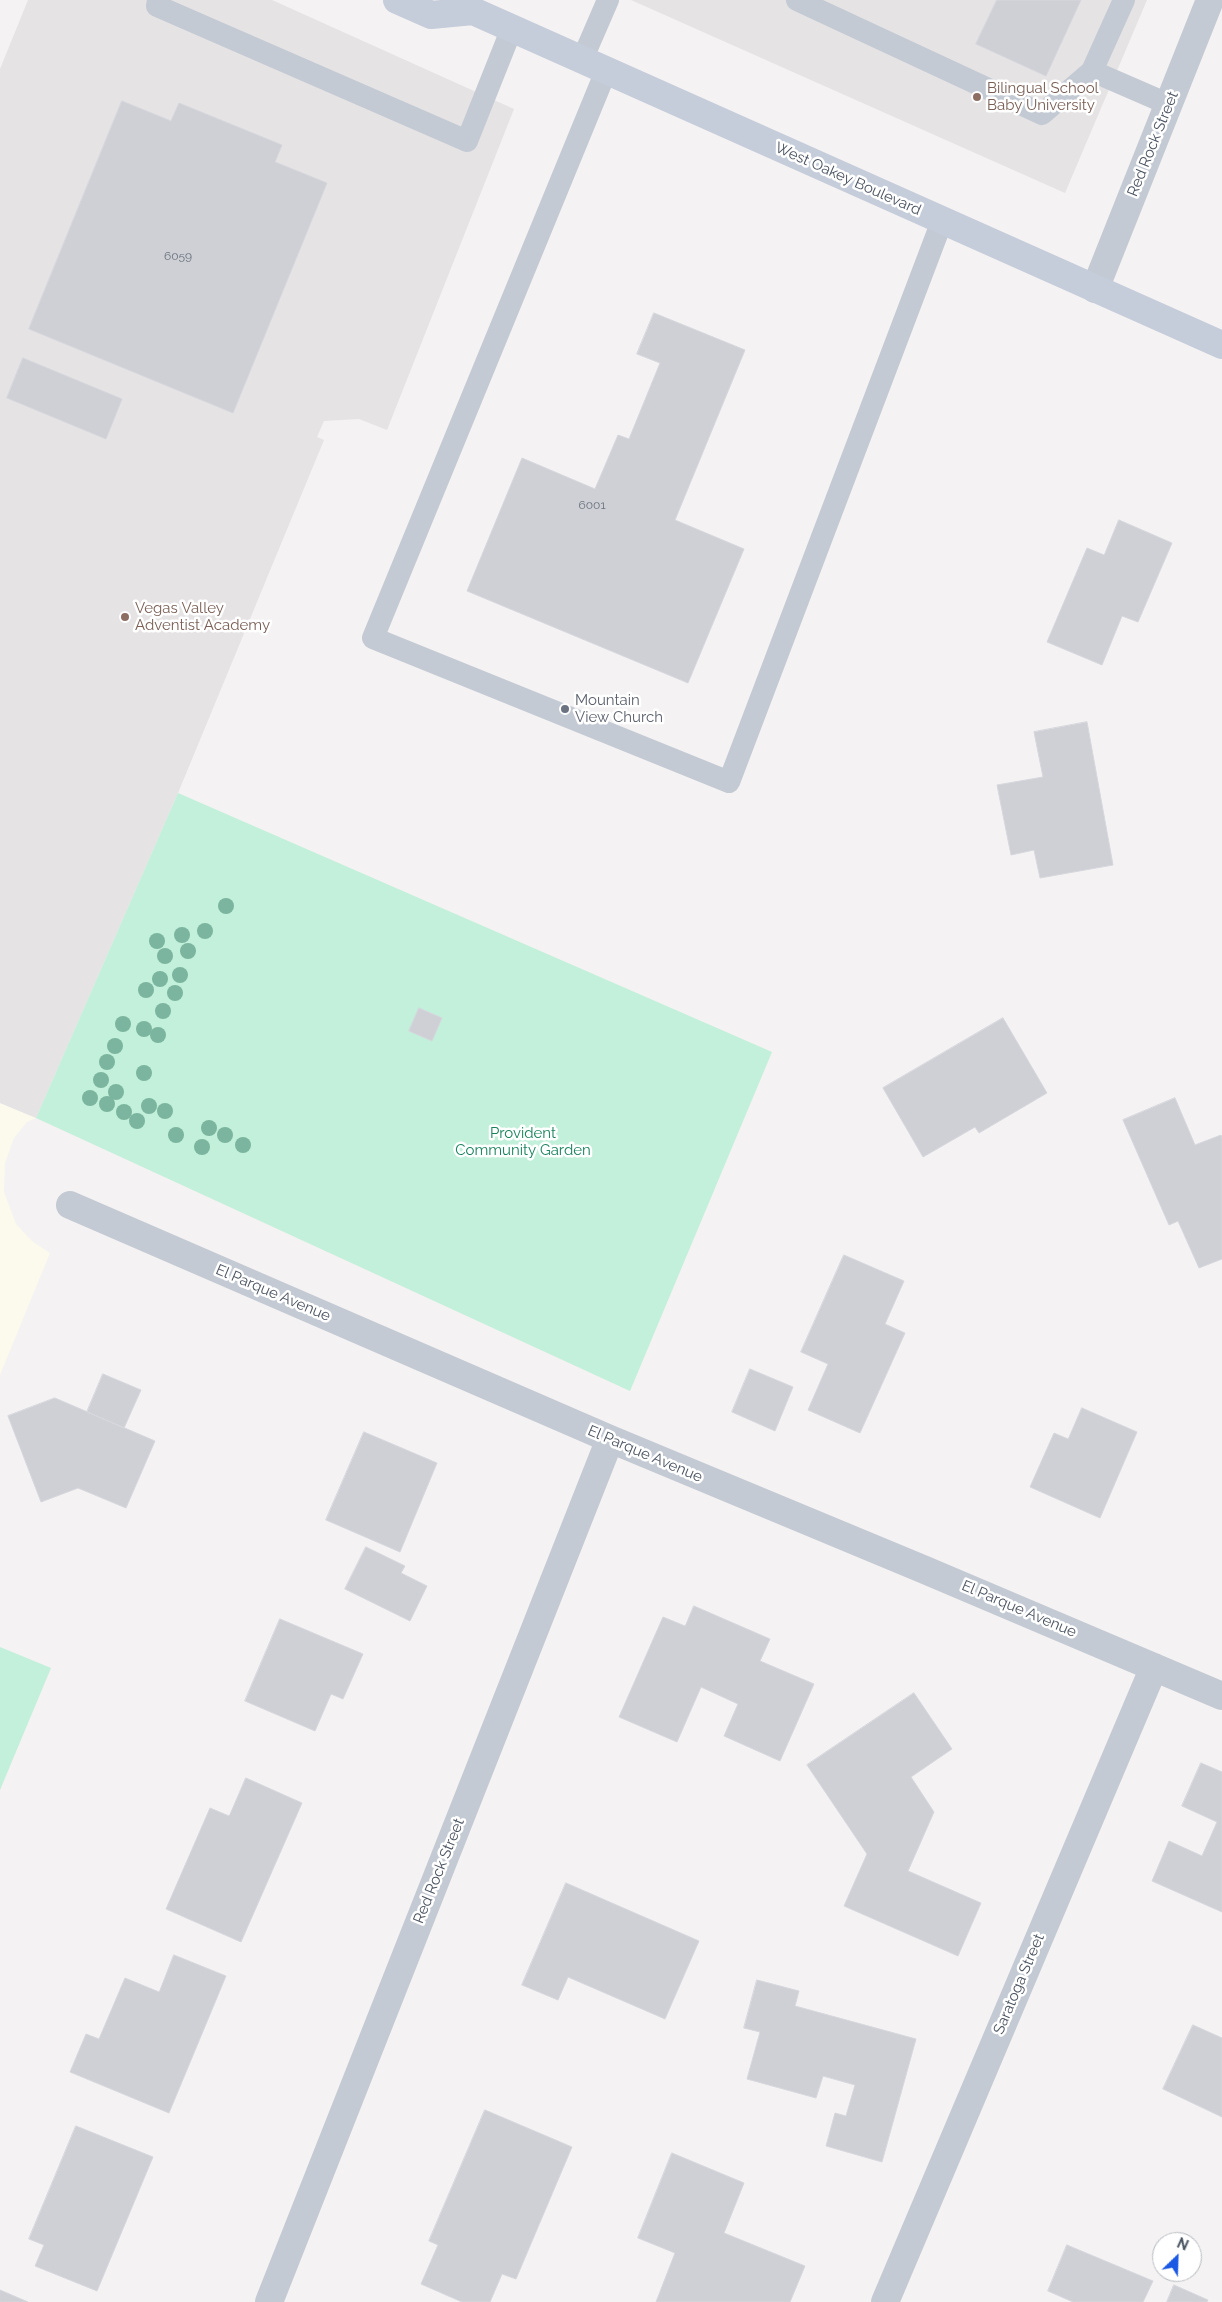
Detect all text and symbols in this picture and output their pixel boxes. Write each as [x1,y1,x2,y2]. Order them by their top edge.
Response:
place label: Bilingual School Baby University [987,79,1099,114]
street label: Red Rock Street [1124,89,1182,199]
marker: Bilingual School Baby University [971,91,983,103]
street label: West Oakey Boulevard [772,139,924,219]
house number: 6059 [164,249,192,263]
house number: 6001 [578,498,606,512]
place label: Vegas Valley Adventist Academy [135,599,270,634]
marker: Vegas Valley Adventist Academy [119,611,131,623]
place label: Mountain View Church [575,691,663,726]
marker: Mountain View Church [559,703,571,715]
park label: Provident Community Garden [455,1124,591,1159]
street label: El Parque Avenue [213,1261,333,1325]
street label: El Parque Avenue [585,1422,705,1486]
street label: El Parque Avenue [959,1577,1079,1641]
street label: Red Rock Street [410,1816,468,1926]
street label: Saratoga Street [990,1931,1048,2037]
north arrow [1152,2232,1202,2282]
text: N [1175,2235,1191,2254]

